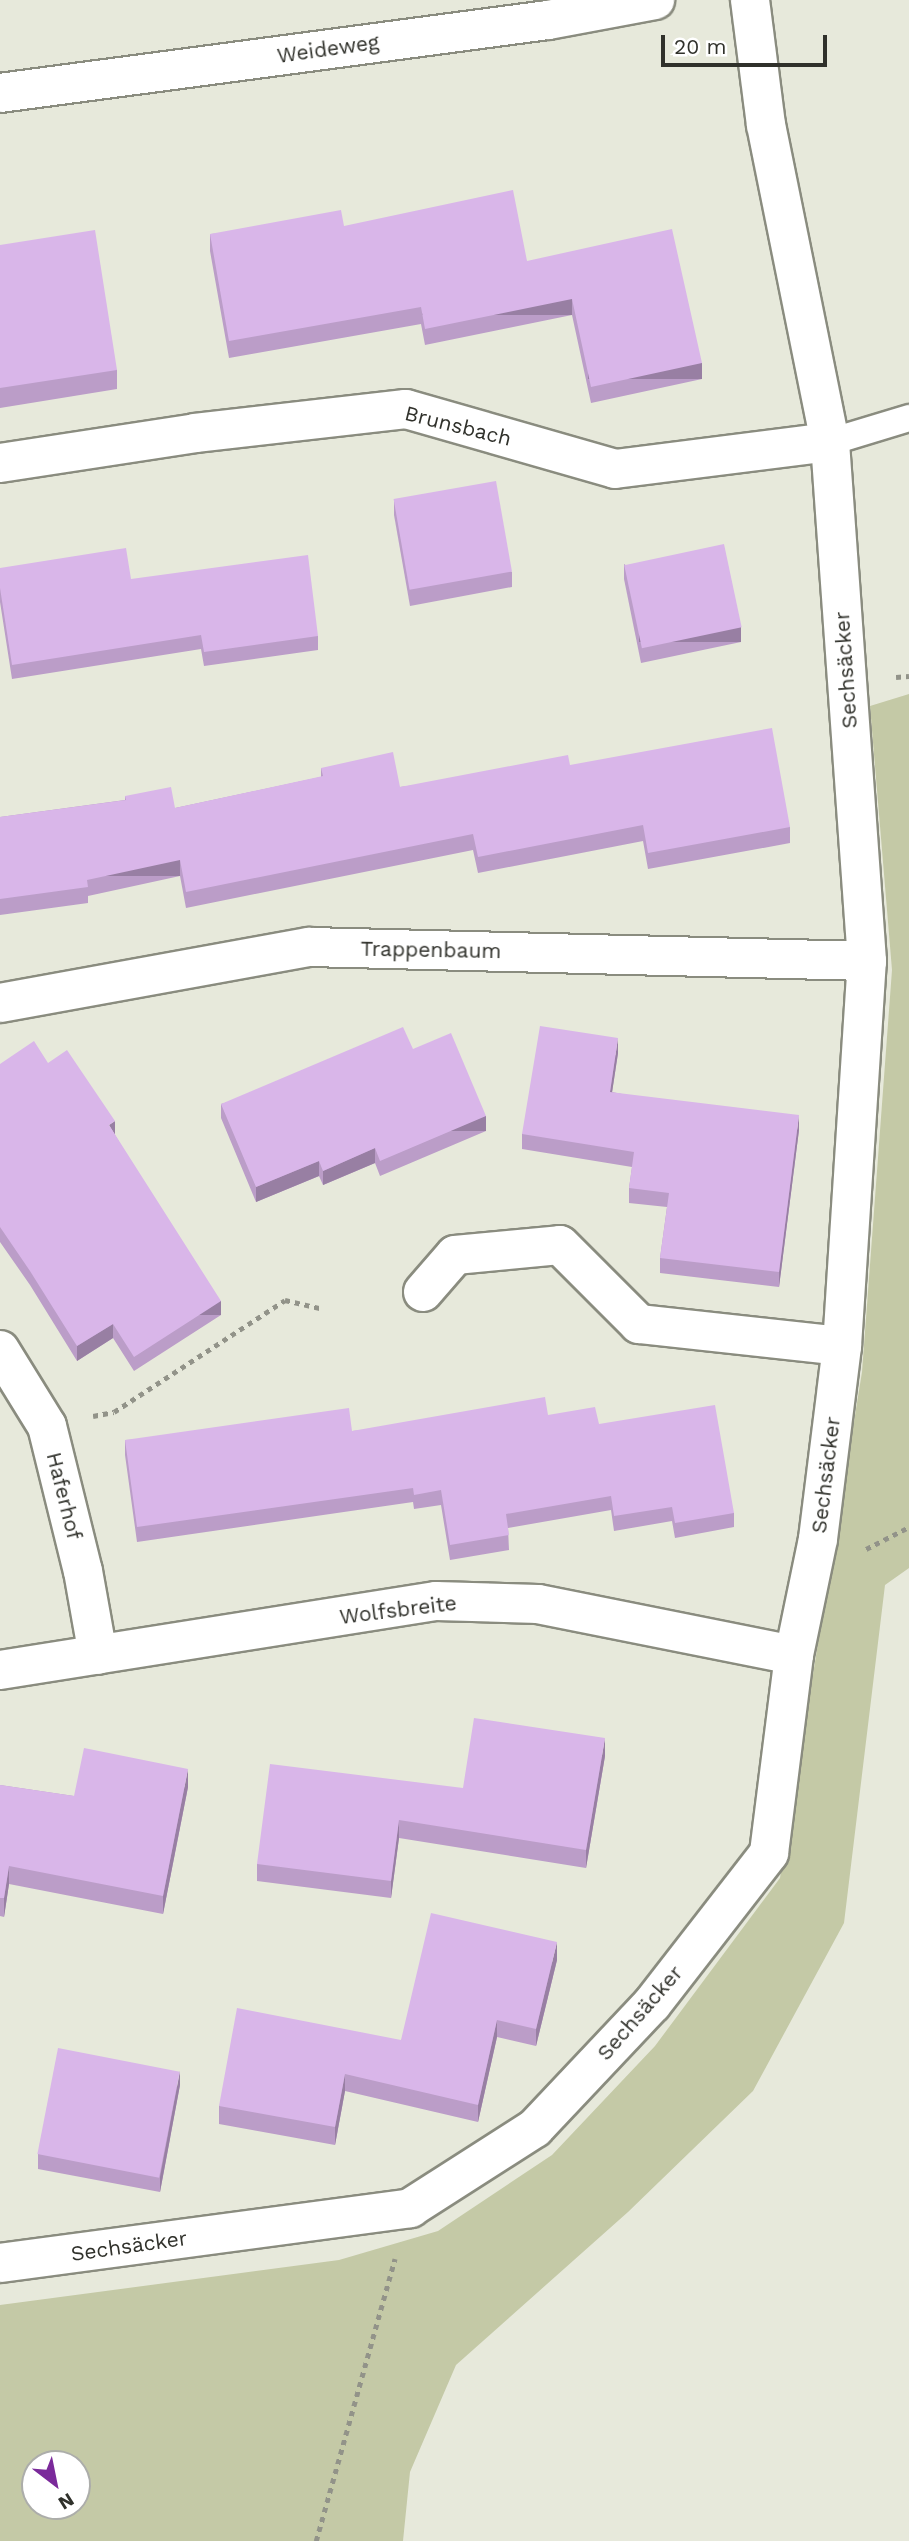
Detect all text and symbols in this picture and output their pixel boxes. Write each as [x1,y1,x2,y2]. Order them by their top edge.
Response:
scale bar [664,21,830,65]
street label: Weideweg [275,29,381,69]
text: 20 m [674,34,726,59]
street label: Brunsbach [402,401,514,451]
street label: Sechsäcker [829,611,863,729]
street label: Trappenbaum [360,936,502,964]
street label: Sechsäcker [806,1415,846,1535]
street label: Haferhof [41,1450,87,1542]
street label: Wolfsbreite [338,1590,458,1630]
street label: Sechsäcker [592,1960,688,2066]
street label: Sechsäcker [69,2225,189,2267]
north arrow [21,2450,91,2520]
text: N [54,2488,78,2515]

